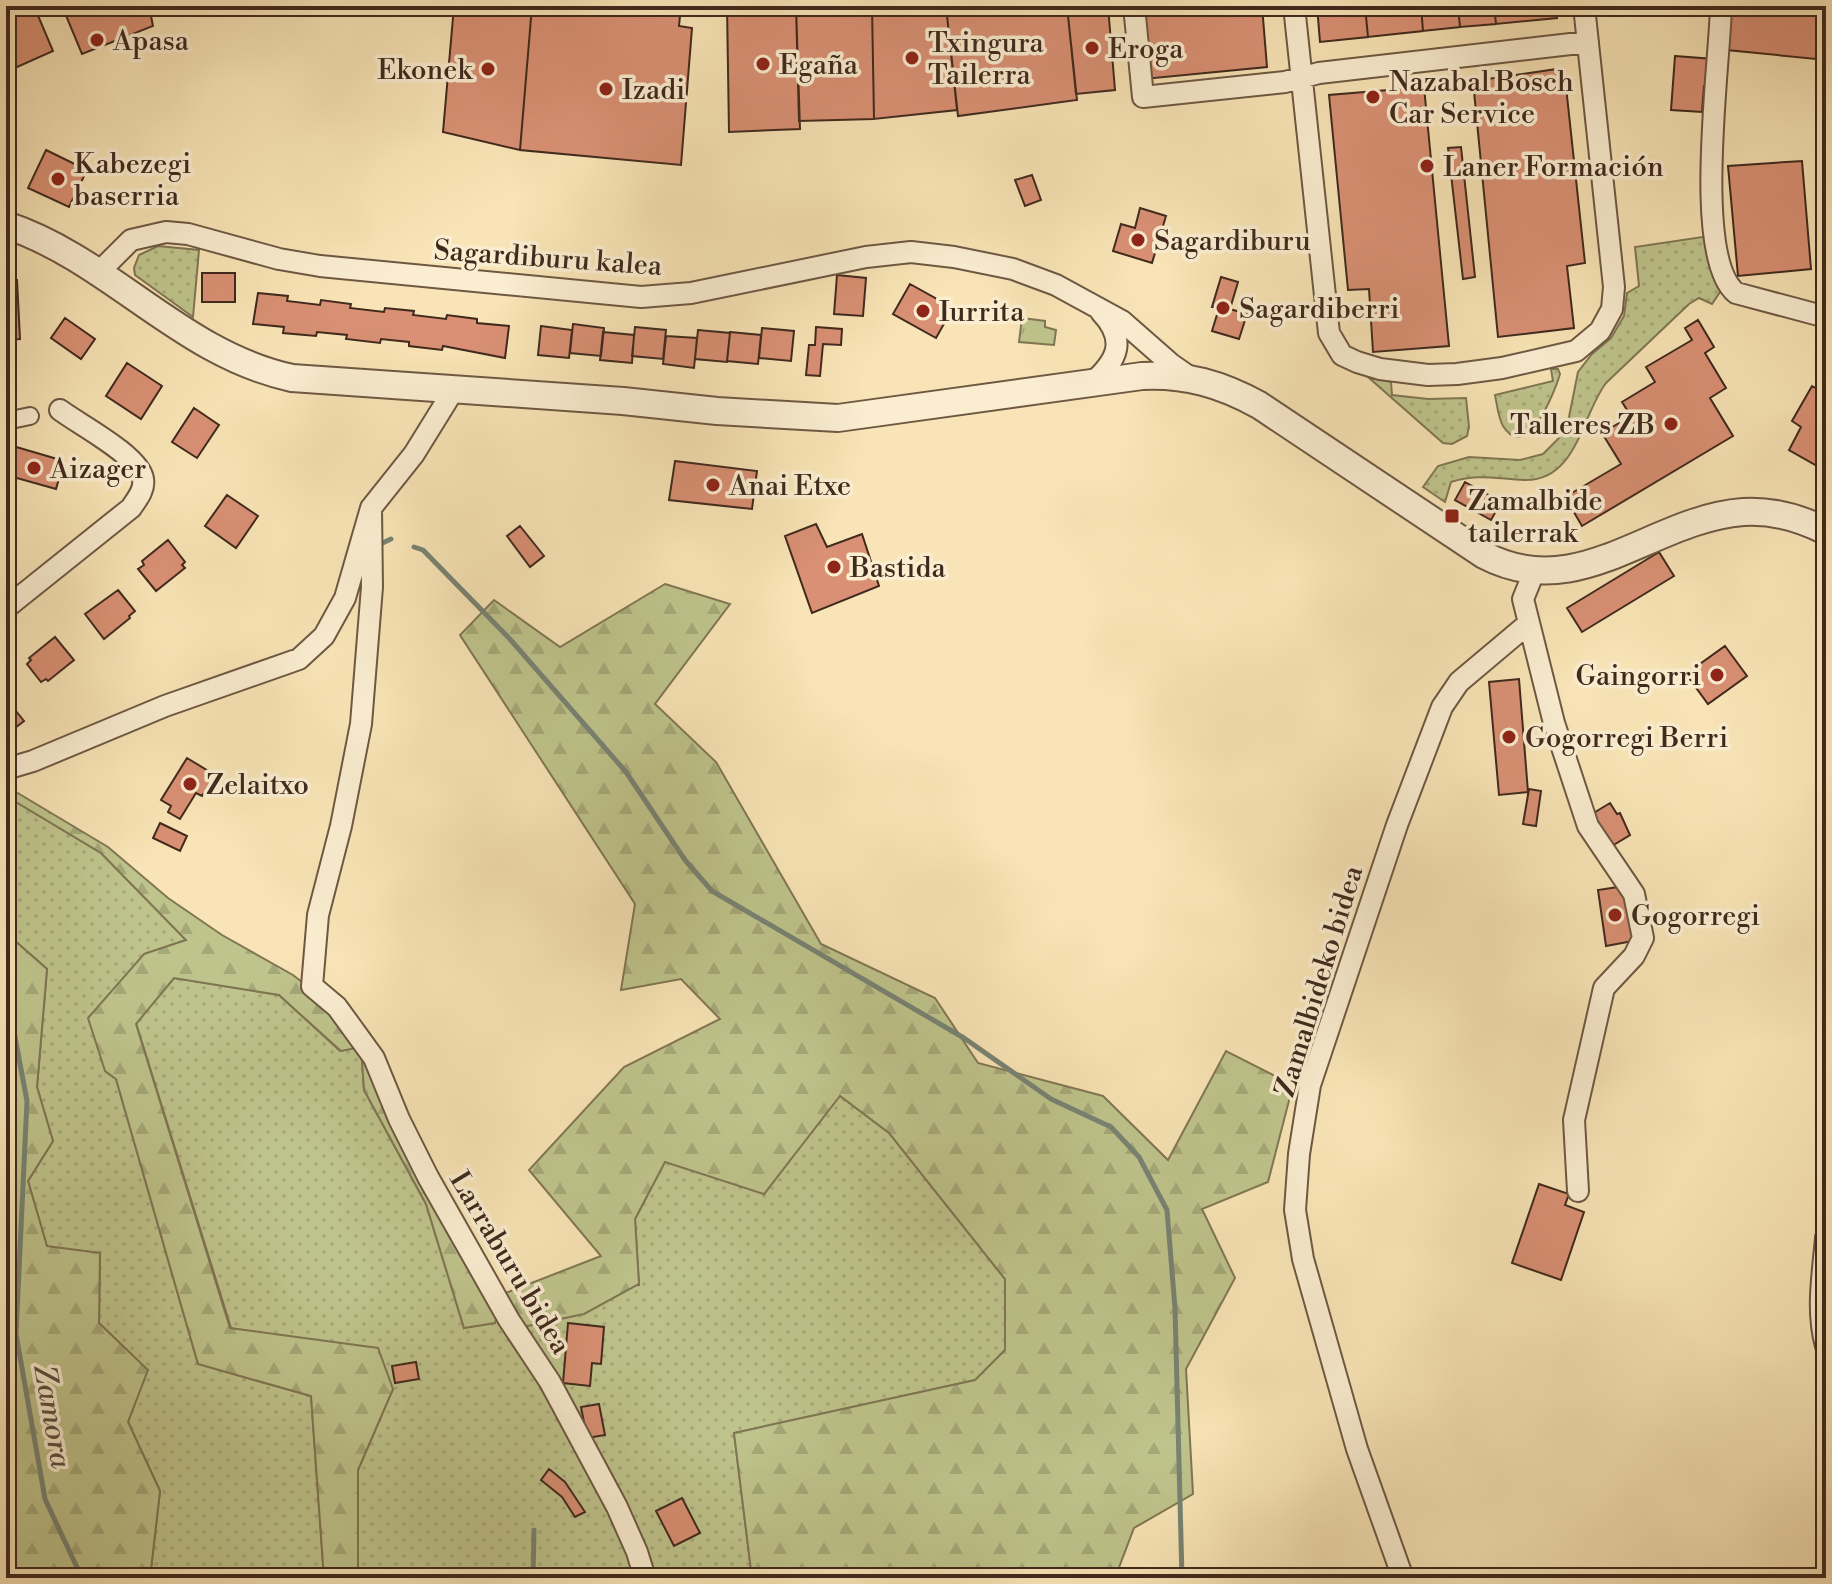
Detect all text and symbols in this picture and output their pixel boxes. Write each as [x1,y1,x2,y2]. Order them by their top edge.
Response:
place label: Apasa [112,24,190,59]
place label: Txingura Tailerra [928,26,1045,93]
marker: Apasa [88,31,106,49]
place label: Eroga [1108,32,1184,67]
marker: Eroga [1083,39,1101,57]
place label: Egaña [779,48,859,83]
marker: Txingura Tailerra [903,49,921,67]
place label: Ekonek [377,53,473,88]
marker: Egaña [754,55,772,73]
marker: Ekonek [479,60,497,78]
place label: Nazabal Bosch Car Service [1389,65,1574,132]
place label: Izadi [622,73,685,108]
marker: Izadi [597,80,615,98]
marker: Nazabal Bosch Car Service [1364,88,1382,106]
place label: Kabezegi baserria [74,147,191,214]
place label: Laner Formación [1443,150,1664,185]
marker: Laner Formación [1418,157,1436,175]
marker: Kabezegi baserria [49,170,67,188]
place label: Sagardiburu [1154,224,1311,259]
marker: Sagardiburu [1129,231,1147,249]
street label: Sagardiburu kalea [433,233,664,284]
place label: Sagardiberri [1239,292,1400,327]
place label: Iurrita [939,295,1025,330]
marker: Sagardiberri [1214,299,1232,317]
marker: Iurrita [914,302,932,320]
place label: Talleres ZB [1510,408,1655,443]
marker: Talleres ZB [1662,415,1680,433]
place label: Aizager [49,452,146,487]
marker: Aizager [25,459,43,477]
place label: Anai Etxe [728,469,851,504]
marker: Anai Etxe [704,476,722,494]
place label: Zamalbide tailerrak [1468,484,1603,551]
marker: Zamalbide tailerrak [1443,507,1461,525]
place label: Bastida [849,551,946,586]
marker: Bastida [825,558,843,576]
place label: Gaingorri [1575,659,1701,694]
marker: Gaingorri [1708,666,1726,684]
place label: Gogorregi Berri [1525,721,1728,756]
marker: Gogorregi Berri [1500,728,1518,746]
place label: Zelaitxo [206,768,309,803]
marker: Zelaitxo [181,775,199,793]
street label: Zamalbideko bidea [1268,861,1371,1101]
place label: Gogorregi [1631,899,1760,934]
marker: Gogorregi [1606,906,1624,924]
street label: Larraburu bidea [441,1165,579,1361]
water label: Zamora [24,1361,80,1471]

